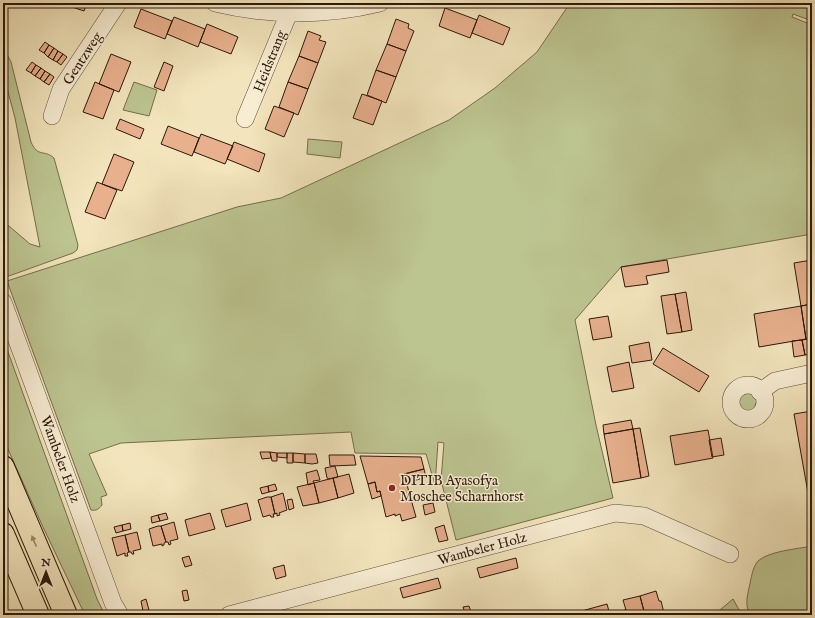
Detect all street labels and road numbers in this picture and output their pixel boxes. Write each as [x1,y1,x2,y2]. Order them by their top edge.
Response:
street label: Heidstrang [249,27,291,95]
street label: Gentzweg [59,28,107,88]
street label: Wambeler Holz [36,413,84,506]
street label: Wambeler Holz [436,528,529,569]

